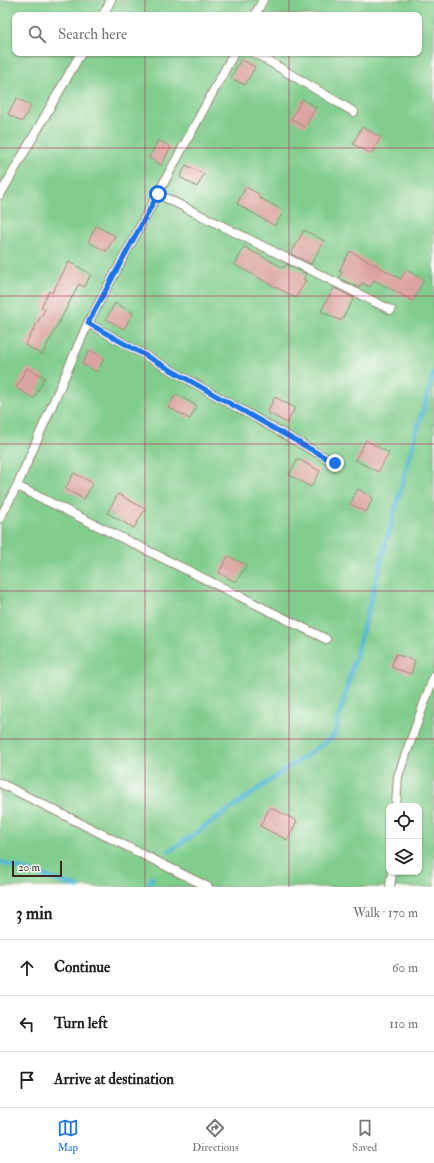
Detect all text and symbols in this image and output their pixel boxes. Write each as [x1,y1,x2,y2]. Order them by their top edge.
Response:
search box [12,12,422,56]
icon: search [26,23,48,45]
text: Search here [58,25,127,44]
route start [149,185,167,203]
route end [326,454,344,472]
map controls [386,803,422,875]
button: locate [386,803,422,839]
button: layers [386,839,422,875]
scale bar [12,859,62,878]
text: 20 m [18,861,40,874]
text: 3 min [16,903,53,924]
text: Walk · 170 m [353,905,418,921]
icon: ahead [16,957,38,979]
text: Continue [54,958,110,977]
text: 60 m [392,960,418,976]
icon: left [16,1013,38,1035]
text: Turn left [54,1014,108,1033]
text: 110 m [389,1016,418,1032]
icon: arrive [16,1069,38,1091]
text: Arrive at destination [54,1070,174,1089]
tab: Map [57,1117,79,1154]
tab: Directions [192,1117,239,1154]
tab: Saved [352,1117,377,1154]

